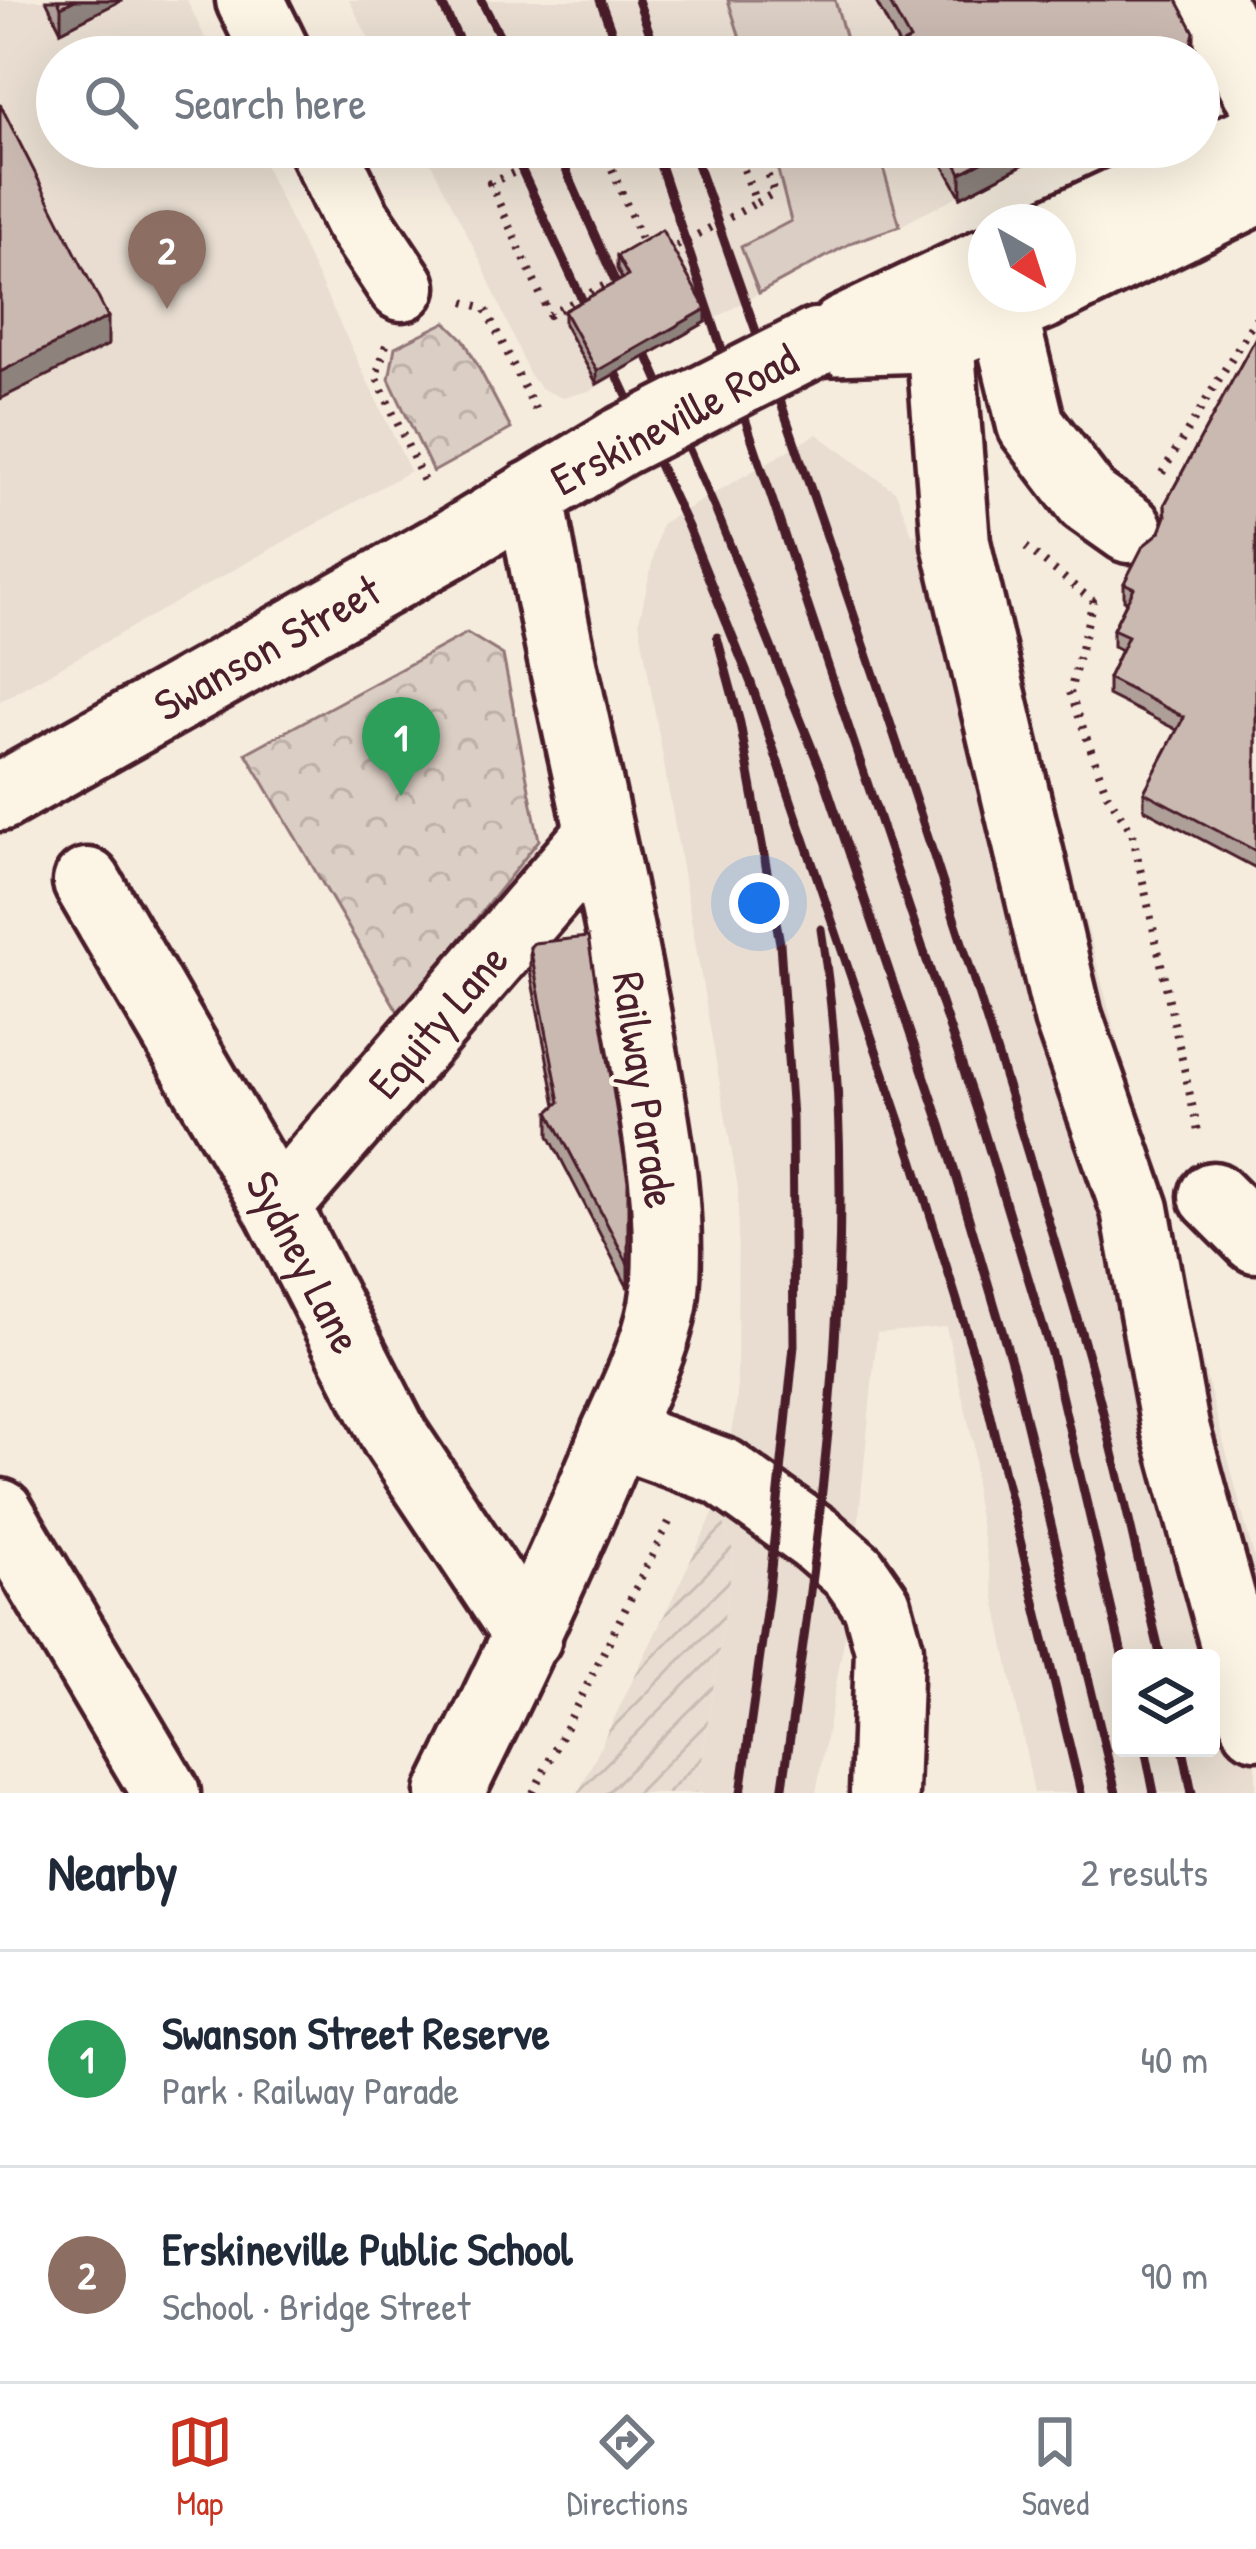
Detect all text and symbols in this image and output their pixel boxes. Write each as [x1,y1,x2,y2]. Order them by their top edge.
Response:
search box [36,36,1220,168]
icon: search [78,69,144,135]
text: Search here [174,72,366,133]
north arrow [968,204,1076,312]
pin: 2 [128,210,206,309]
street label: Erskineville Road [540,328,808,509]
street label: Swanson Street [143,559,391,735]
pin: 1 [362,697,440,796]
your location [729,873,789,933]
street label: Equity Lane [353,930,521,1111]
street label: Railway Parade [599,968,692,1212]
street label: Sydney Lane [232,1159,378,1363]
map controls [1112,1649,1220,1757]
button: layers [1112,1649,1220,1757]
text: Nearby [48,1837,178,1906]
text: 2 results [1081,1845,1208,1898]
text: Swanson Street Reserve [162,2002,550,2063]
text: 1 [80,2032,94,2085]
text: 40 m [1140,2032,1208,2085]
text: Park · Railway Parade [162,2063,459,2116]
text: Erskineville Public School [162,2218,573,2279]
text: 2 [78,2248,96,2301]
text: 90 m [1141,2248,1208,2301]
text: School · Bridge Street [162,2279,470,2332]
tab: Map [167,2409,233,2525]
tab: Directions [567,2409,688,2525]
tab: Saved [1022,2409,1089,2525]

